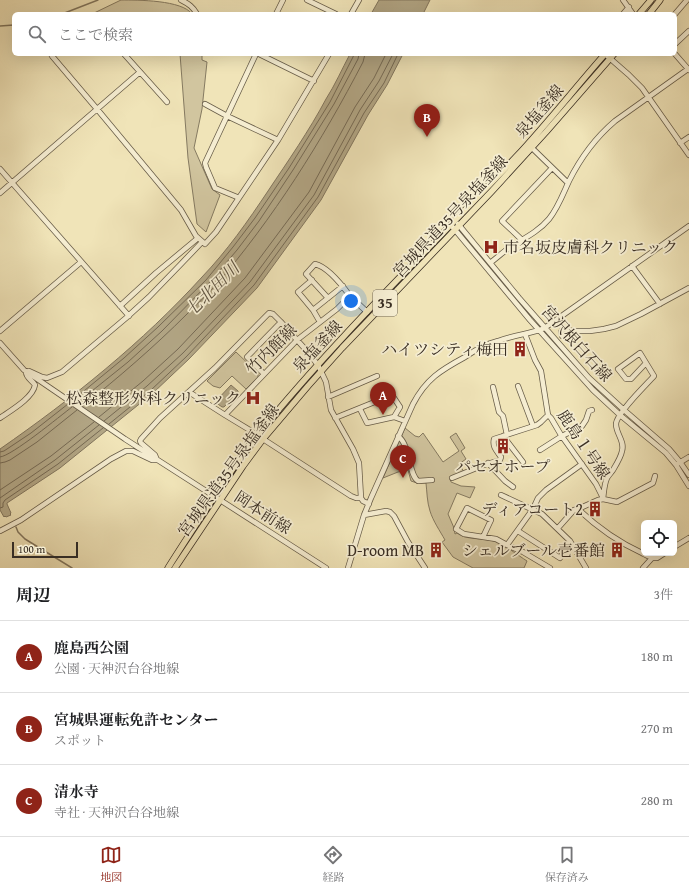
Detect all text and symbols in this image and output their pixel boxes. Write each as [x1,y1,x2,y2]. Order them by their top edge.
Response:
search box [12,12,677,56]
icon: search [26,23,48,45]
text: ここで検索 [58,24,133,45]
street label: 泉塩釜線 [509,79,569,143]
pin: B [414,104,440,137]
street label: 宮城県道35号泉塩釜線 [387,150,513,282]
place label: 市名坂皮膚科クリニック [503,235,678,259]
hospital icon: 市名坂皮膚科クリニック [482,238,500,256]
water label: 七北田川 [179,254,246,322]
road number: 35 [373,290,397,316]
your location [341,291,361,311]
street label: 宮沢根白石線 [536,299,618,387]
street label: 泉塩釜線 [286,314,348,378]
street label: 竹内館線 [240,318,302,380]
place label: ハイツシティ梅田 [381,337,508,361]
building icon: ハイツシティ梅田 [511,340,529,358]
pin: A [370,382,396,415]
place label: 松森整形外科クリニック [66,386,241,410]
hospital icon: 松森整形外科クリニック [244,389,262,407]
street label: 宮城県道35号泉塩釜線 [171,398,285,542]
street label: 鹿島１号線 [552,404,616,484]
building icon: パセオホープ [494,437,512,455]
pin: C [390,445,416,478]
place label: パセオホープ [455,454,551,478]
street label: 岡本前線 [230,485,296,539]
place label: ディアコート2 [481,497,583,521]
building icon: ディアコート2 [586,500,604,518]
map controls [641,520,677,556]
button: locate [641,520,677,556]
place label: D-room MB [347,538,424,562]
place label: シェルブール壱番館 [462,538,605,562]
scale bar [12,540,78,559]
text: 100 m [18,541,45,557]
building icon: D-room MB [427,541,445,559]
building icon: シェルブール壱番館 [608,541,626,559]
text: 周辺 [16,582,50,607]
text: 3件 [654,585,673,604]
text: 鹿島西公園 [54,637,129,658]
text: A [25,647,33,666]
text: 180 m [641,647,673,666]
text: 公園 · 天神沢台谷地線 [54,659,179,678]
text: 宮城県運転免許センター [54,709,218,730]
text: B [25,719,33,738]
text: 270 m [641,719,673,738]
text: スポット [54,731,106,750]
text: 清水寺 [54,781,99,802]
text: C [25,791,33,810]
text: 280 m [641,791,673,810]
text: 寺社 · 天神沢台谷地線 [54,803,179,822]
tab: 地図 [100,844,122,885]
tab: 経路 [322,844,344,885]
tab: 保存済み [545,844,589,885]

